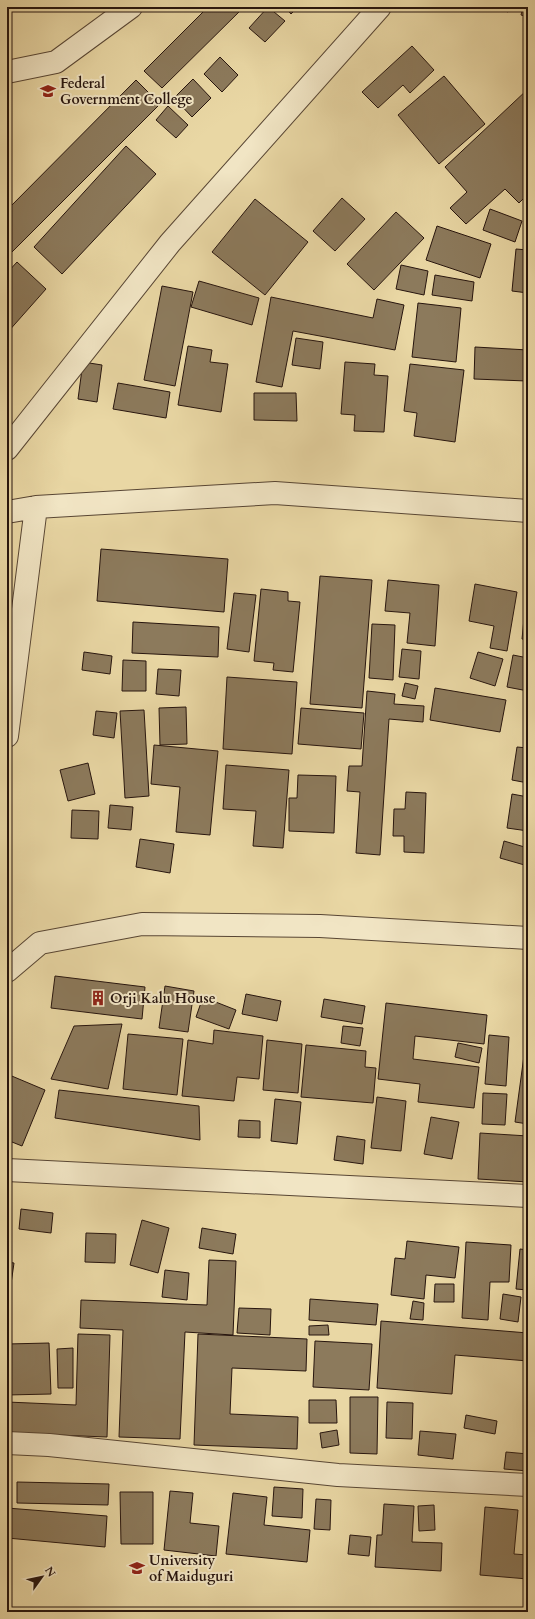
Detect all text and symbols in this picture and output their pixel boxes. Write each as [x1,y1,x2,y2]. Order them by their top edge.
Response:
place label: Federal Government College [60,74,193,109]
school or university icon: Federal Government College [39,82,57,100]
building icon: Orji Kalu House [89,989,107,1007]
place label: Orji Kalu House [110,989,216,1008]
place label: University of Maiduguri [149,1551,234,1586]
north arrow [22,1557,62,1597]
school or university icon: University of Maiduguri [128,1559,146,1577]
text: N [41,1564,59,1580]

